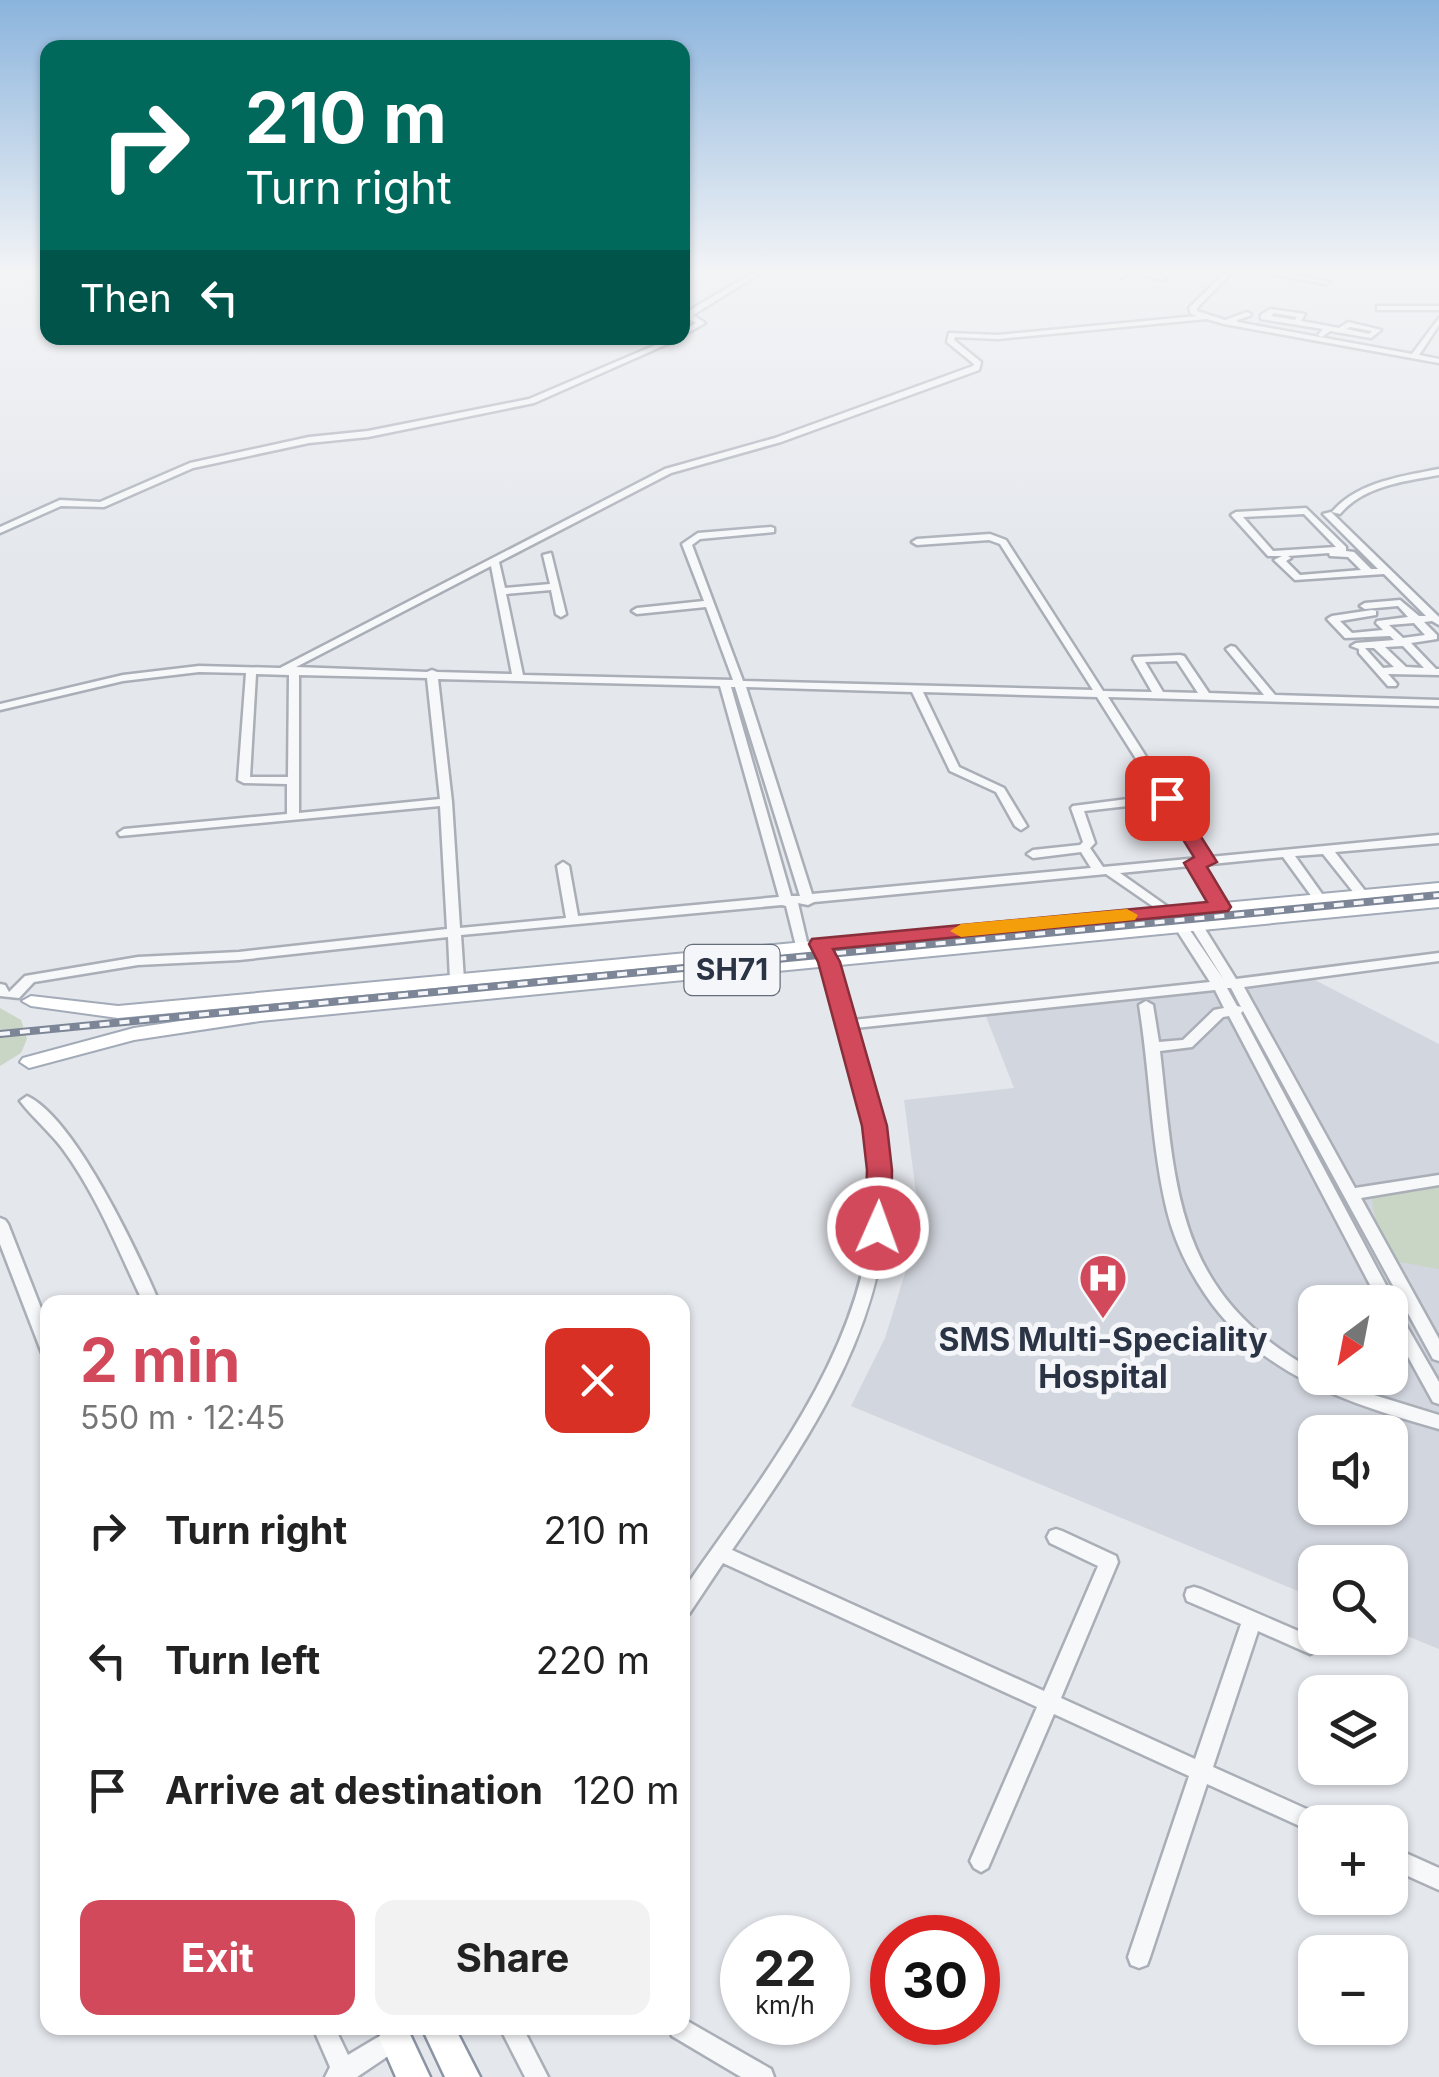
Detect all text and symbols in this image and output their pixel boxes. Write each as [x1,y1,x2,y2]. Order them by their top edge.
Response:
text: 210 m [245,75,447,160]
icon: right [80,80,210,210]
text: Turn right [245,160,452,215]
icon: left [192,270,247,325]
text: Then [80,275,172,321]
pin [1125,756,1210,841]
icon: arrive [1140,771,1195,826]
road number: SH71 [684,945,780,995]
position arrow [826,1176,930,1280]
hospital icon: SMS Multi-Speciality Hospital [1077,1252,1129,1320]
north arrow [1298,1285,1408,1395]
map controls [1298,1285,1408,2045]
place label: SMS Multi-Speciality Hospital [939,1320,1267,1396]
text: 2 min [80,1324,240,1396]
button: close [545,1328,650,1433]
text: 550 m · 12:45 [80,1398,285,1437]
button: sound [1298,1415,1408,1525]
icon: right [80,1503,135,1558]
text: Turn right [165,1507,347,1553]
text: 210 m [543,1507,650,1553]
button: search [1298,1545,1408,1655]
icon: left [80,1633,135,1688]
text: Turn left [165,1637,320,1683]
text: 220 m [536,1637,650,1683]
button: layers [1298,1675,1408,1785]
icon: arrive [80,1763,135,1818]
text: Arrive at destination [165,1767,543,1813]
text: 120 m [573,1767,679,1813]
button: + [1298,1805,1408,1915]
button: Exit [80,1900,355,2015]
button: Share [375,1900,650,2015]
speed limit sign: 30 [870,1915,1000,2045]
button: − [1298,1935,1408,2045]
text: 22 [754,1938,817,1998]
text: km/h [755,1990,815,2020]

